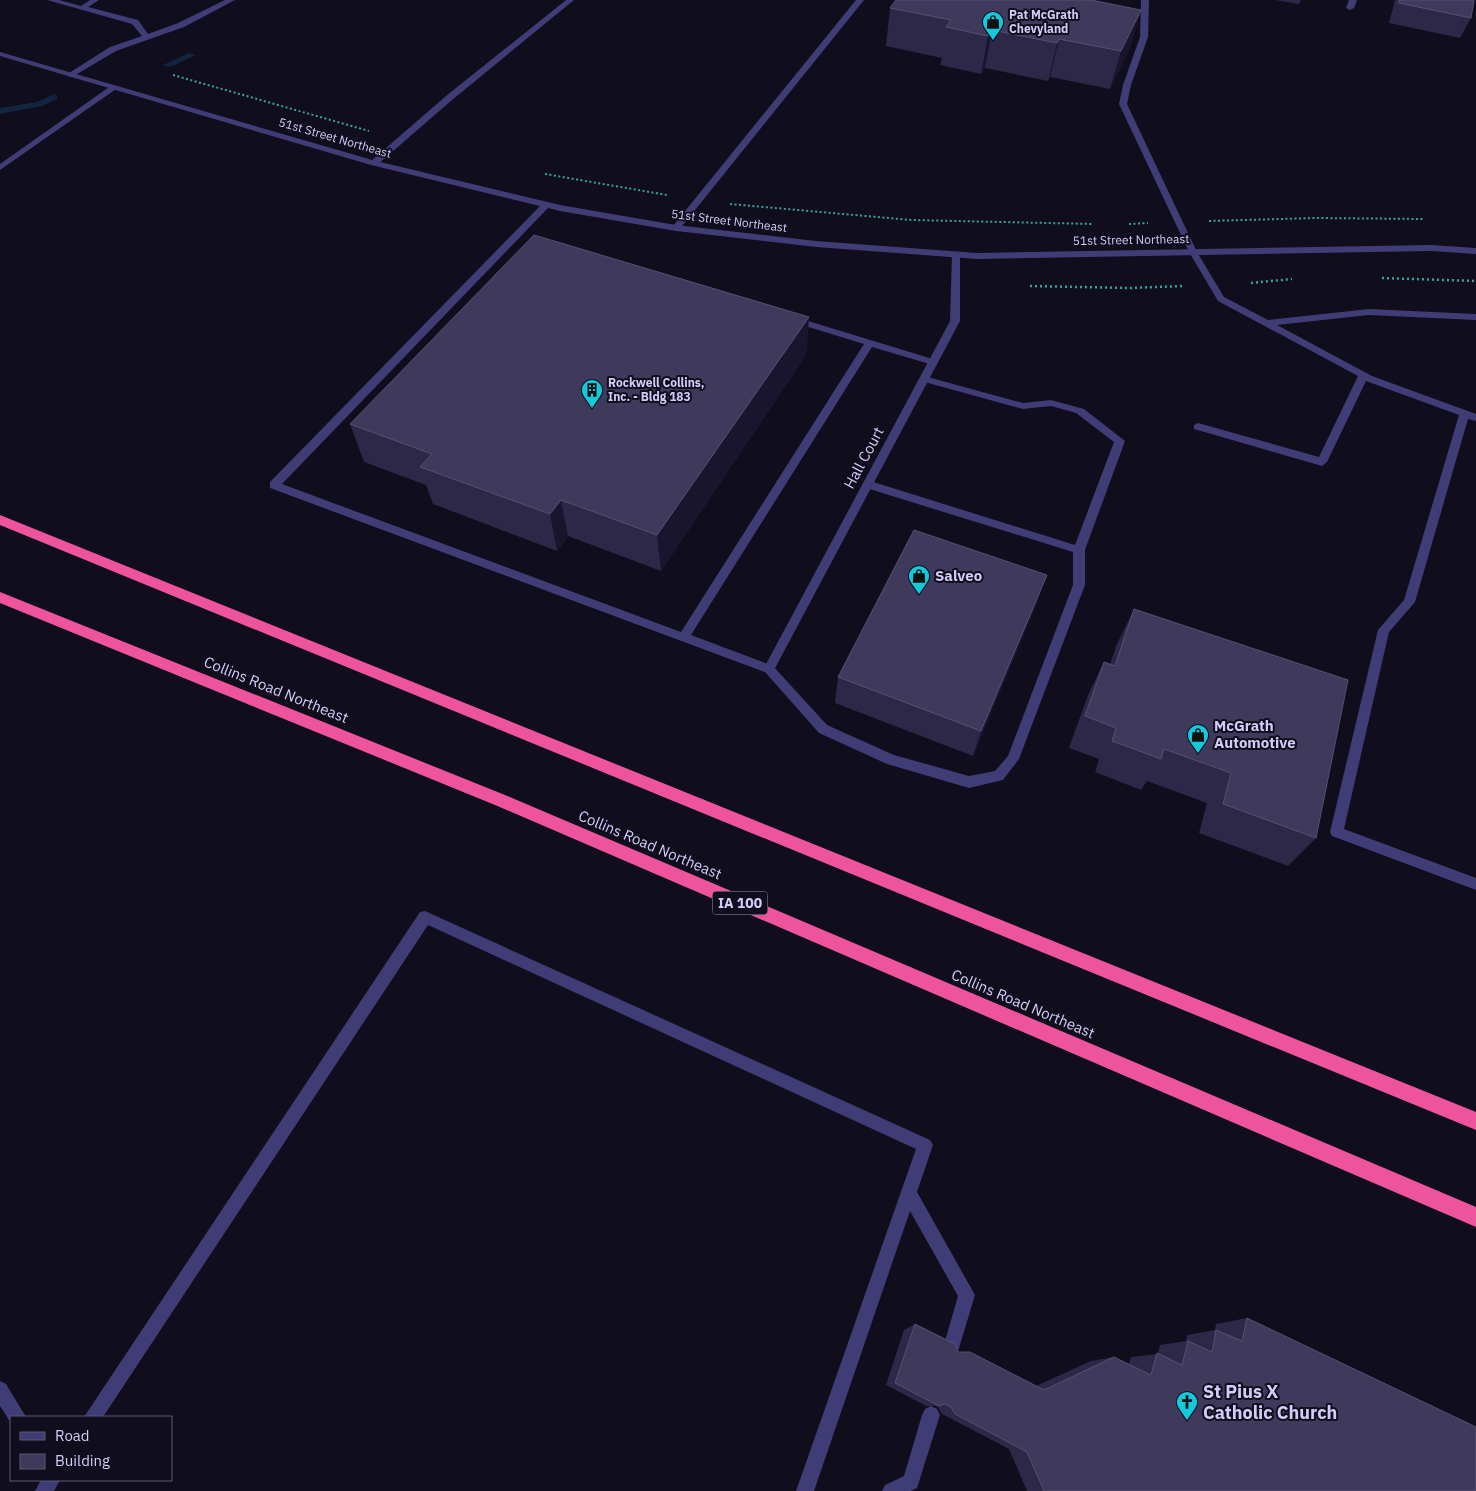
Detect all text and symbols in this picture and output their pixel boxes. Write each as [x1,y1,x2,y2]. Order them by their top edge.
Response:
place label: Pat McGrath Chevyland [1009,7,1079,36]
shop icon: Pat McGrath Chevyland [981,10,1005,41]
street label: 51st Street Northeast [277,114,393,161]
street label: 51st Street Northeast [670,206,788,235]
street label: 51st Street Northeast [1073,231,1189,248]
place label: Rockwell Collins, Inc. - Bldg 183 [608,375,704,404]
building icon: Rockwell Collins, Inc. - Bldg 183 [580,378,604,409]
street label: Hall Court [839,424,888,492]
shop icon: Salveo [907,564,931,595]
place label: Salveo [935,566,982,585]
street label: Collins Road Northeast [201,652,351,727]
place label: McGrath Automotive [1214,716,1296,752]
shop icon: McGrath Automotive [1186,723,1210,754]
street label: Collins Road Northeast [576,806,725,883]
road number: IA 100 [712,891,768,914]
street label: Collins Road Northeast [949,965,1098,1042]
place label: St Pius X Catholic Church [1203,1380,1337,1424]
church icon: St Pius X Catholic Church [1175,1390,1199,1421]
legend [10,1416,172,1481]
text: Road [55,1426,90,1445]
text: Building [55,1451,110,1470]

